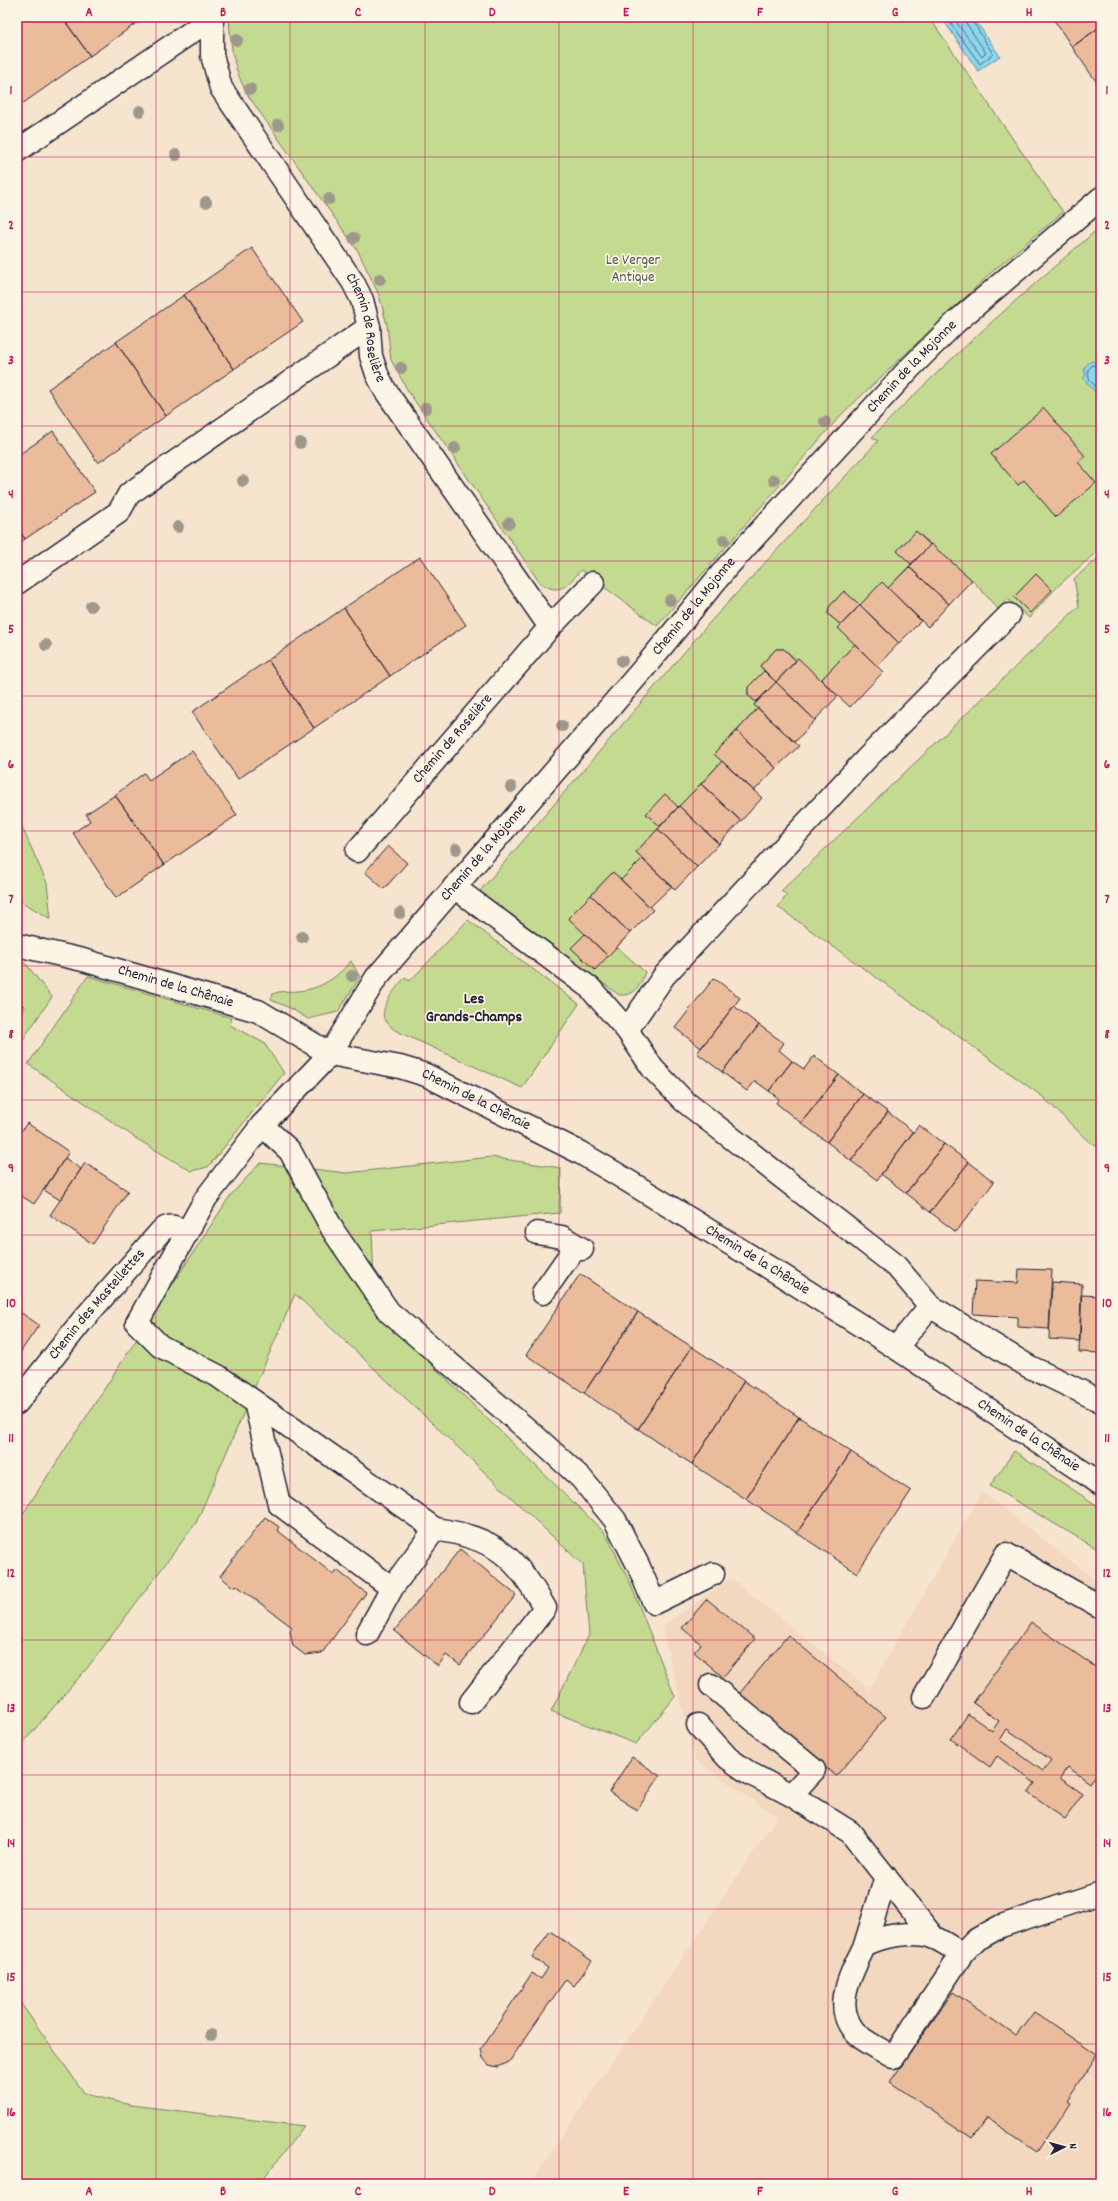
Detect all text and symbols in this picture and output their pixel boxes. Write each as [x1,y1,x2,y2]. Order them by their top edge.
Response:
text: A [85,4,93,23]
text: B [220,4,226,23]
text: C [355,4,362,23]
text: D [489,4,496,23]
text: E [623,4,630,23]
text: F [757,4,763,23]
text: G [892,4,899,23]
text: H [1026,4,1033,23]
text: 1 [10,82,13,101]
text: 1 [1106,82,1109,101]
text: 2 [8,217,14,236]
text: 2 [1104,217,1110,236]
park label: Le Verger Antique [606,250,661,289]
street label: Chemin de Roselière [339,269,391,387]
street label: Chemin de la Mojonne [862,315,963,419]
text: 3 [8,352,14,371]
text: 3 [1104,352,1110,371]
text: 4 [8,486,14,505]
text: 4 [1104,486,1110,505]
street label: Chemin de la Mojonne [647,552,742,661]
text: 5 [8,621,14,640]
text: 5 [1104,621,1110,640]
street label: Chemin de Roselière [408,689,499,789]
text: 6 [8,756,15,775]
text: 6 [1104,756,1111,775]
street label: Chemin de la Mojonne [436,799,532,907]
text: 7 [9,891,14,910]
text: 7 [1105,891,1110,910]
street label: Chemin de la Chênaie [115,960,236,1014]
district label: Les Grands-Champs [426,988,522,1029]
text: 8 [8,1026,14,1045]
text: 8 [1104,1026,1110,1045]
street label: Chemin de la Chênaie [419,1063,535,1137]
text: 9 [8,1160,14,1179]
text: 9 [1104,1160,1110,1179]
street label: Chemin de la Chênaie [700,1220,814,1301]
street label: Chemin des Mastellettes [44,1244,151,1365]
text: 10 [6,1295,16,1314]
text: 10 [1102,1295,1112,1314]
street label: Chemin de la Chênaie [972,1394,1085,1478]
text: 11 [8,1430,14,1449]
text: 11 [1104,1430,1110,1449]
text: 12 [7,1565,16,1584]
text: 12 [1103,1565,1112,1584]
text: 13 [7,1700,16,1719]
text: 13 [1103,1700,1112,1719]
text: 14 [7,1835,15,1854]
text: 14 [1103,1835,1111,1854]
text: 15 [7,1969,15,1988]
text: 15 [1103,1969,1111,1988]
text: 16 [6,2104,16,2123]
text: 16 [1102,2104,1112,2123]
north arrow [1044,2127,1084,2167]
text: N [1064,2143,1080,2150]
text: A [85,2183,93,2201]
text: B [220,2183,226,2201]
text: C [355,2183,362,2201]
text: D [489,2183,496,2201]
text: E [623,2183,630,2201]
text: F [757,2183,763,2201]
text: G [892,2183,899,2201]
text: H [1026,2183,1033,2201]

